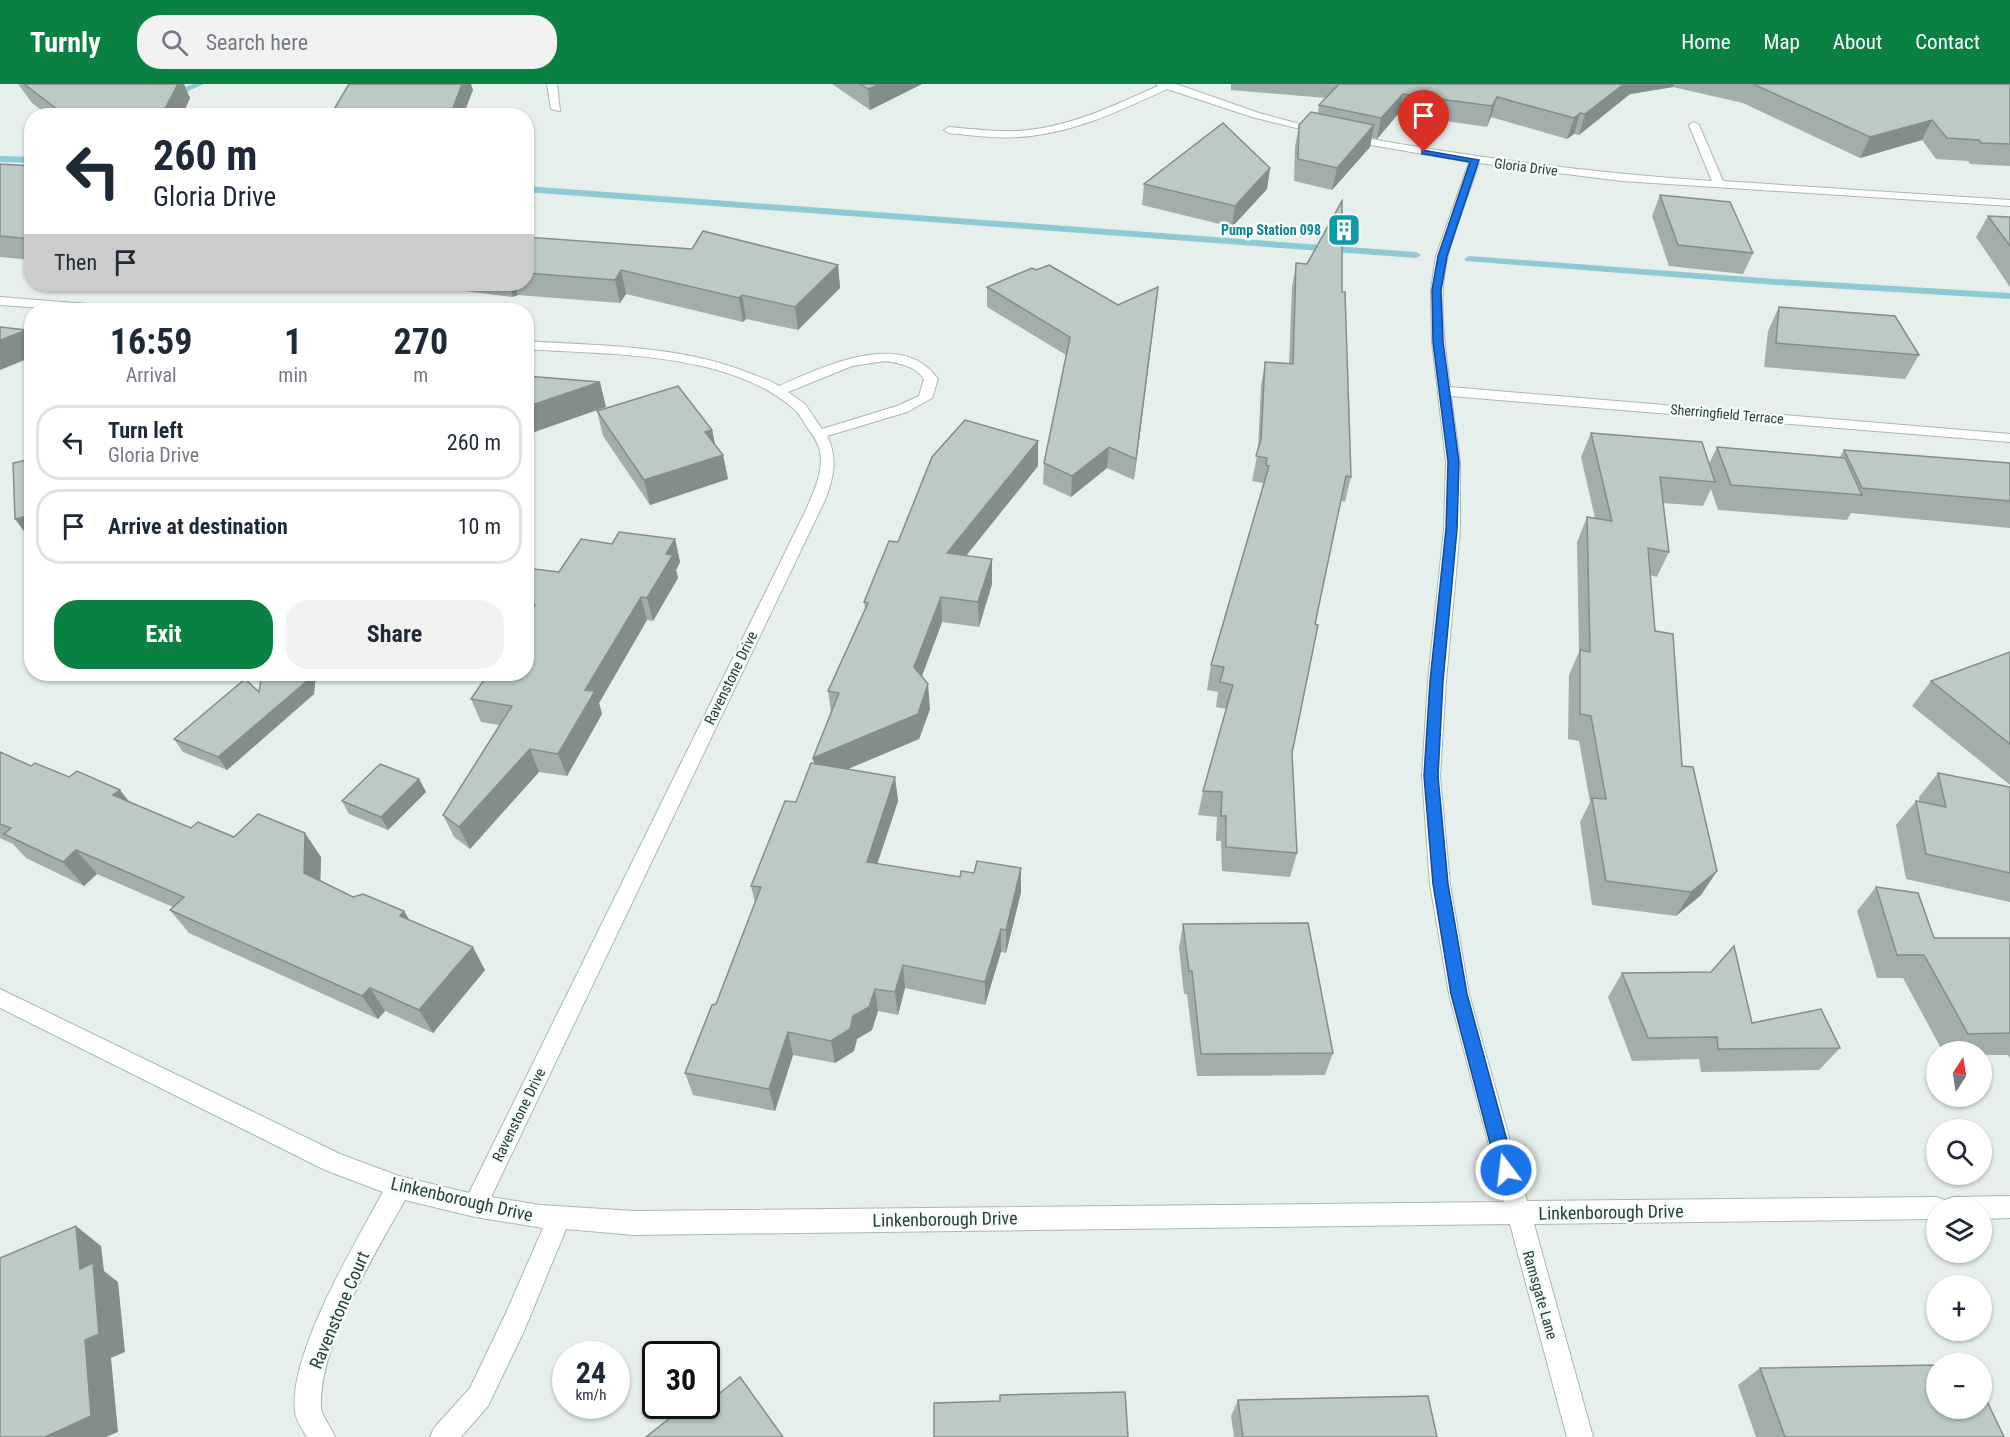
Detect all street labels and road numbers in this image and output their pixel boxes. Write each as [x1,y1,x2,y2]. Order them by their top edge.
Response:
street label: Gloria Drive [1493,155,1559,179]
street label: Sherringfield Terrace [1670,401,1785,427]
street label: Ravenstone Drive [701,628,761,728]
street label: Ravenstone Drive [489,1065,549,1165]
street label: Linkenborough Drive [389,1172,535,1226]
street label: Linkenborough Drive [1538,1200,1684,1224]
street label: Linkenborough Drive [872,1207,1018,1231]
street label: Ravenstone Court [305,1248,373,1372]
street label: Ramsgate Lane [1519,1249,1561,1341]

